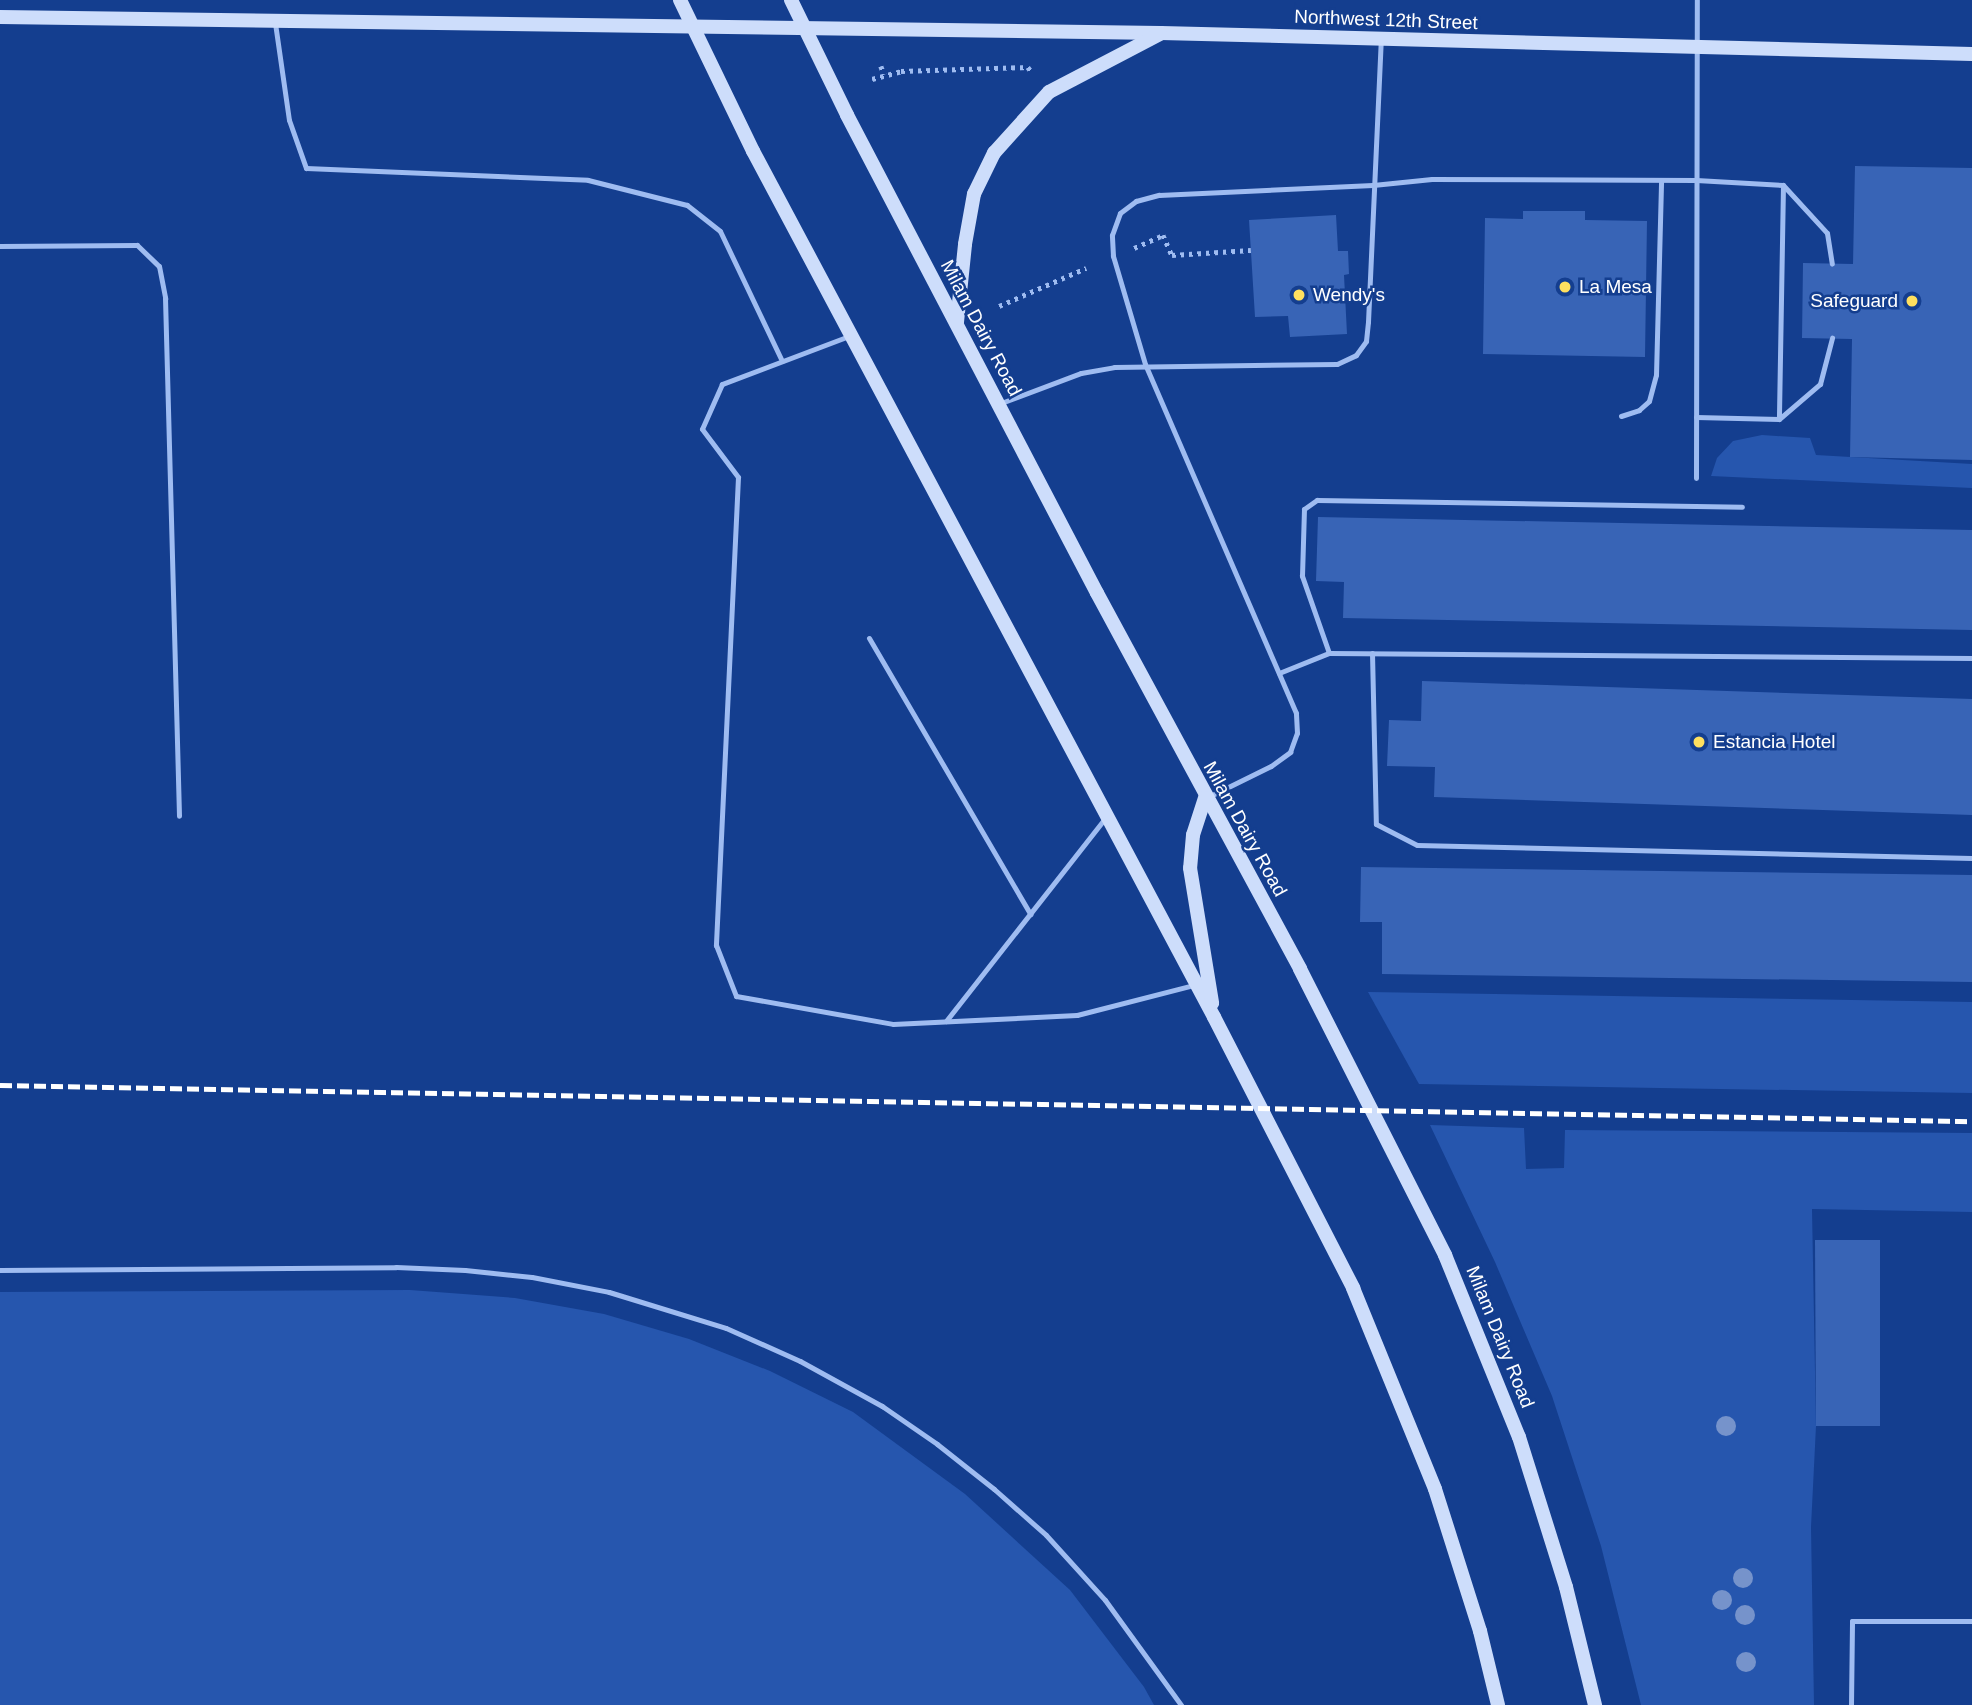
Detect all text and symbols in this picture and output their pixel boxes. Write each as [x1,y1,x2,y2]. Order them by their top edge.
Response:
street label: Northwest 12th Street [1294,5,1478,35]
street label: Milam Dairy Road [935,256,1027,400]
place label: La Mesa [1579,276,1652,298]
marker: La Mesa [1557,279,1573,295]
place label: Wendy's [1313,284,1385,306]
marker: Wendy's [1291,287,1307,303]
place label: Safeguard [1810,290,1898,312]
marker: Safeguard [1904,293,1920,309]
place label: Estancia Hotel [1713,731,1836,753]
marker: Estancia Hotel [1691,734,1707,750]
street label: Milam Dairy Road [1198,757,1292,901]
street label: Milam Dairy Road [1461,1263,1539,1411]

